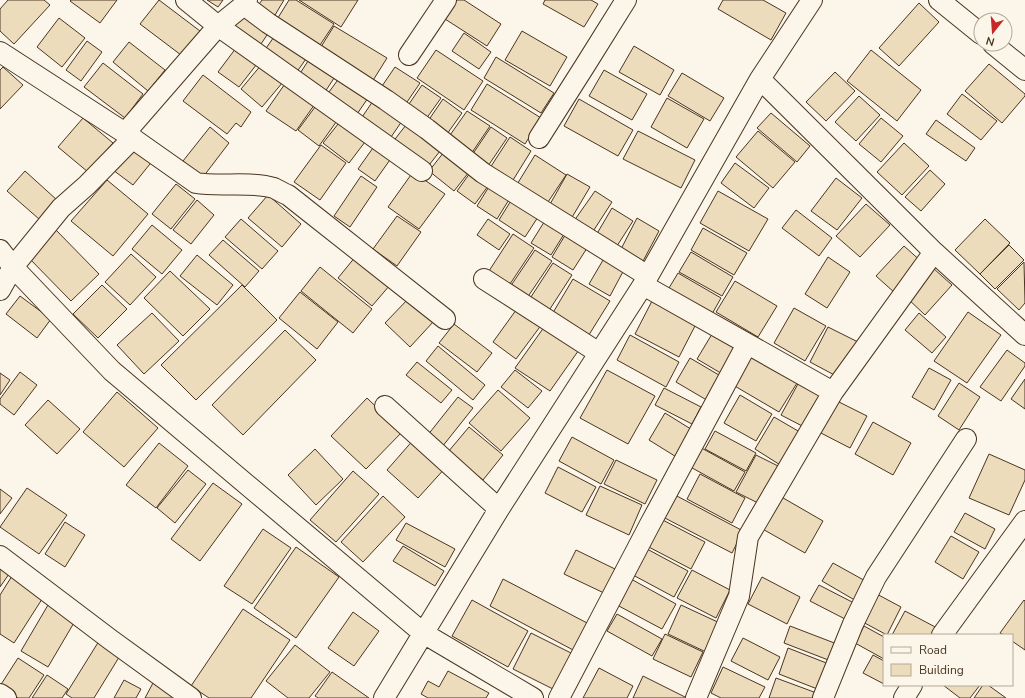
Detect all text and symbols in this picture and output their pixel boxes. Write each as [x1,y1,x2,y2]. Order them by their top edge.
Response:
north arrow [973,12,1013,52]
text: N [984,33,996,49]
legend [883,634,1013,686]
text: Road [919,642,947,658]
text: Building [919,662,964,678]

